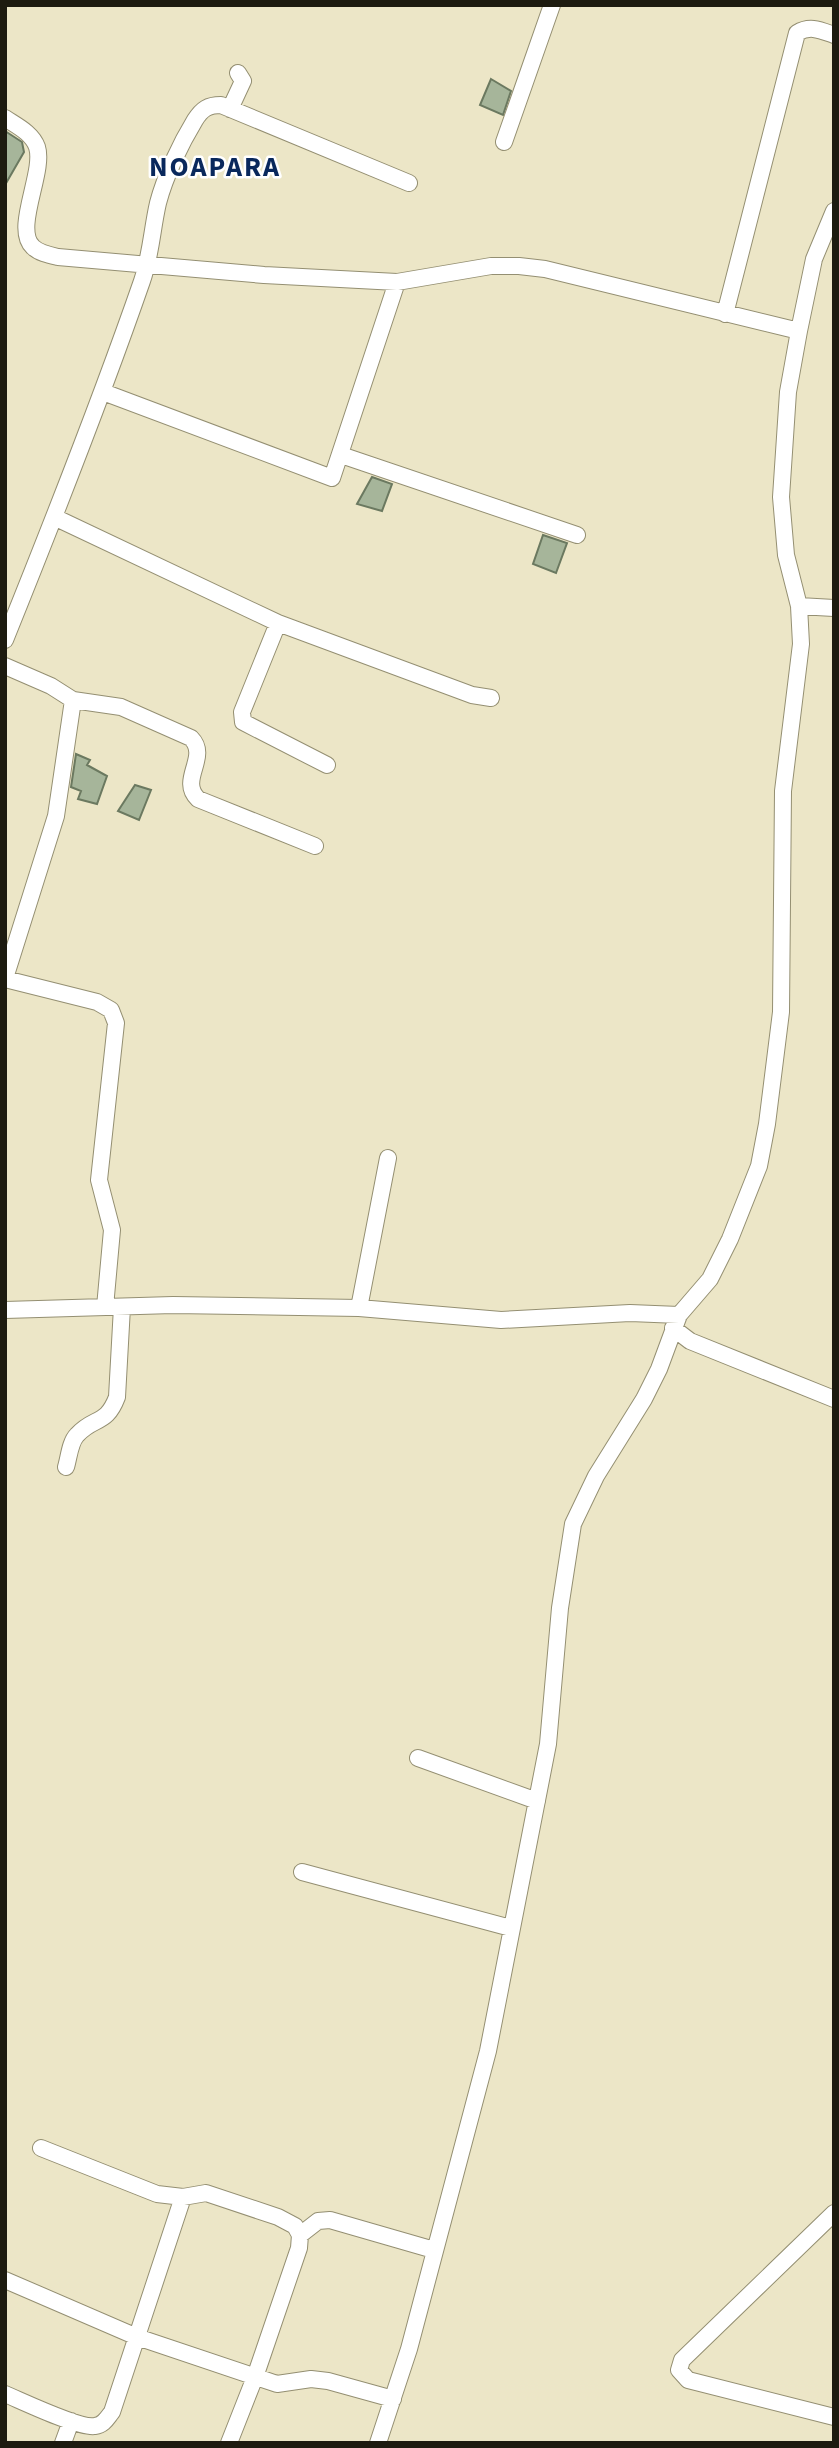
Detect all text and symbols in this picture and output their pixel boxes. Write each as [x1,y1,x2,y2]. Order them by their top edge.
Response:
district label: NOAPARA [149,147,281,187]

